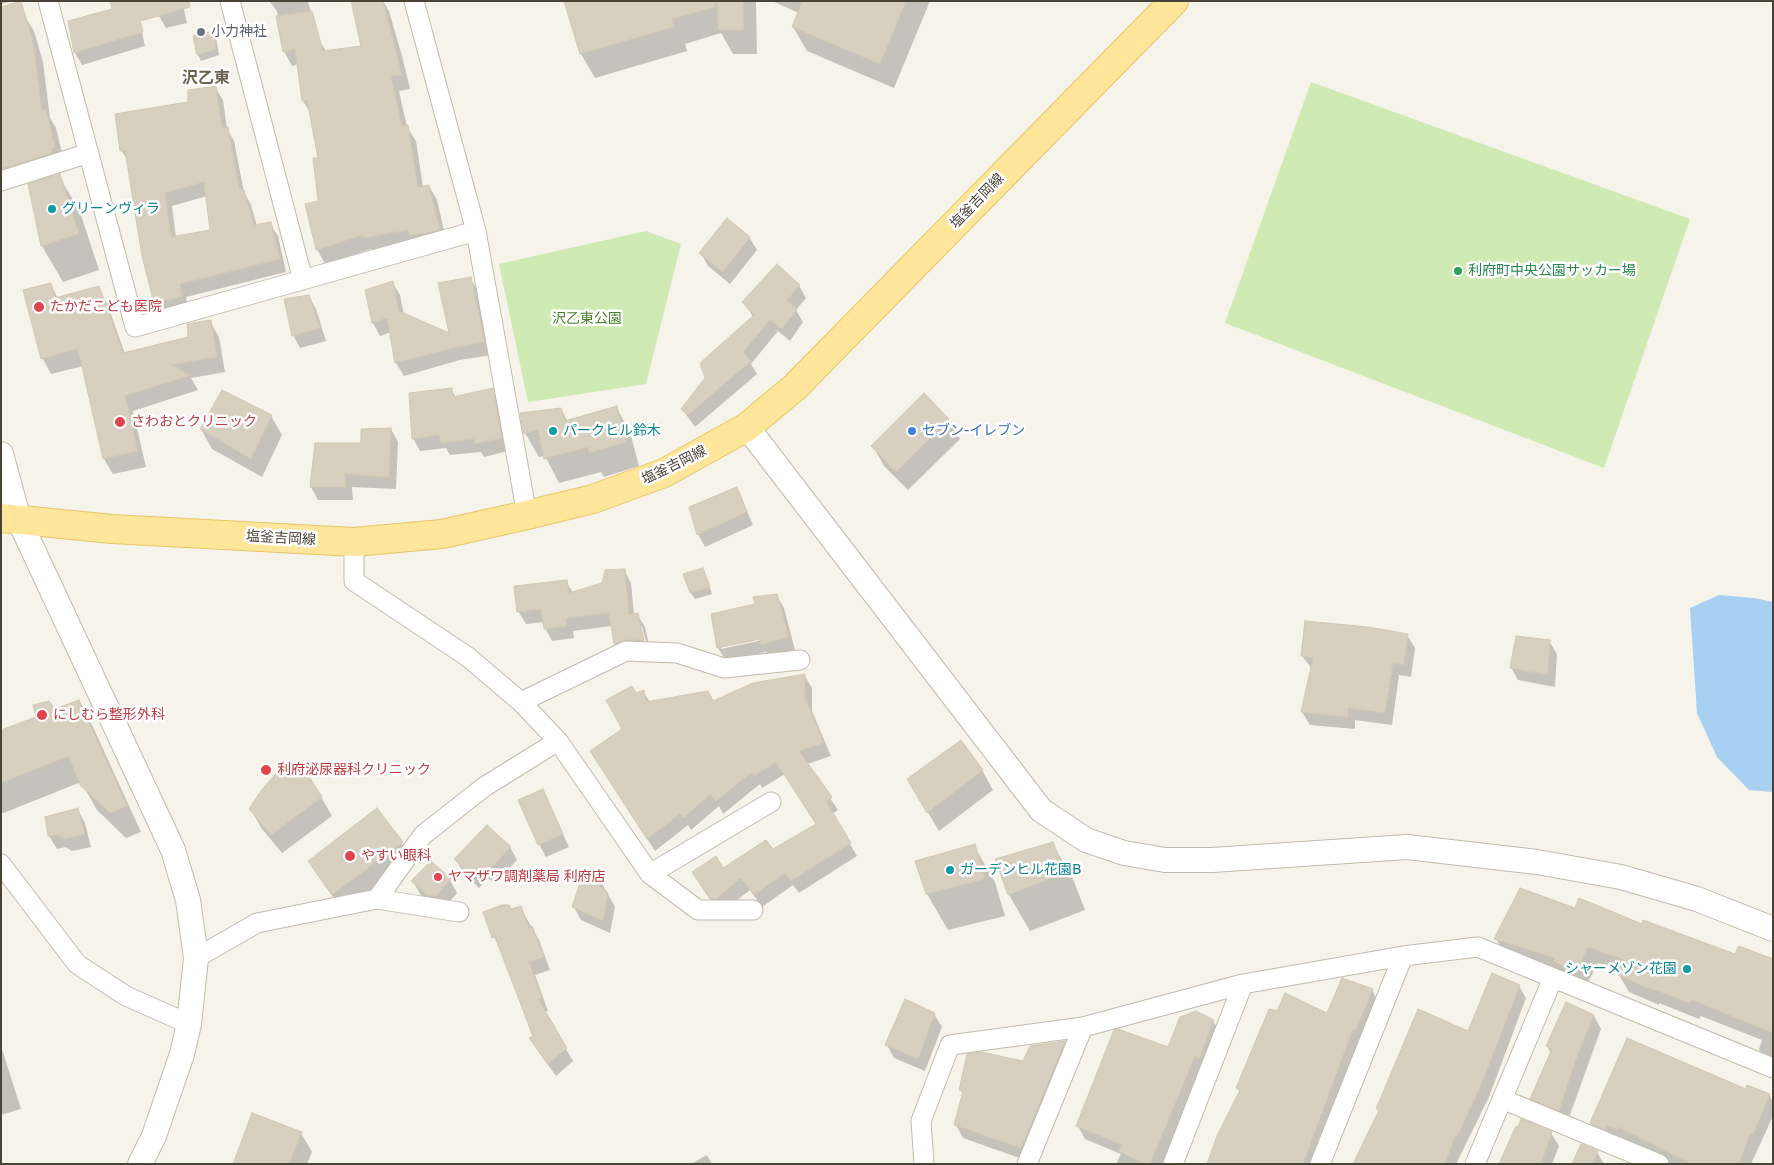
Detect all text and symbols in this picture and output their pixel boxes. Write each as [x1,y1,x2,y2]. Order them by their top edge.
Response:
place label: 小力神社 [211,24,267,40]
marker: 小力神社 [195,26,207,38]
district label: 沢乙東 [182,68,230,88]
street label: 塩釜吉岡線 [947,170,1007,232]
place label: グリーンヴィラ [62,201,160,217]
marker: グリーンヴィラ [46,203,58,215]
place label: 利府町中央公園サッカー場 [1468,263,1636,279]
marker: 利府町中央公園サッカー場 [1452,265,1464,277]
place label: たかだこども医院 [50,299,162,315]
marker: たかだこども医院 [32,300,46,314]
park label: 沢乙東公園 [552,311,622,327]
place label: さわおとクリニック [131,414,257,430]
marker: さわおとクリニック [113,415,127,429]
place label: パークヒル鈴木 [563,423,661,439]
place label: セブン-イレブン [922,423,1025,439]
marker: パークヒル鈴木 [547,425,559,437]
marker: セブン-イレブン [906,425,918,437]
street label: 塩釜吉岡線 [639,442,709,488]
street label: 塩釜吉岡線 [246,528,316,548]
place label: にしむら整形外科 [53,707,165,723]
marker: にしむら整形外科 [35,708,49,722]
place label: 利府泌尿器科クリニック [277,762,431,778]
marker: 利府泌尿器科クリニック [259,763,273,777]
place label: やすい眼科 [361,848,431,864]
marker: やすい眼科 [343,849,357,863]
place label: ガーデンヒル花園B [960,862,1081,878]
marker: ガーデンヒル花園B [944,864,956,876]
place label: ヤマザワ調剤薬局 利府店 [448,869,605,885]
marker: ヤマザワ調剤薬局 利府店 [432,871,444,883]
place label: シャーメゾン花園 [1565,961,1677,977]
marker: シャーメゾン花園 [1681,963,1693,975]

